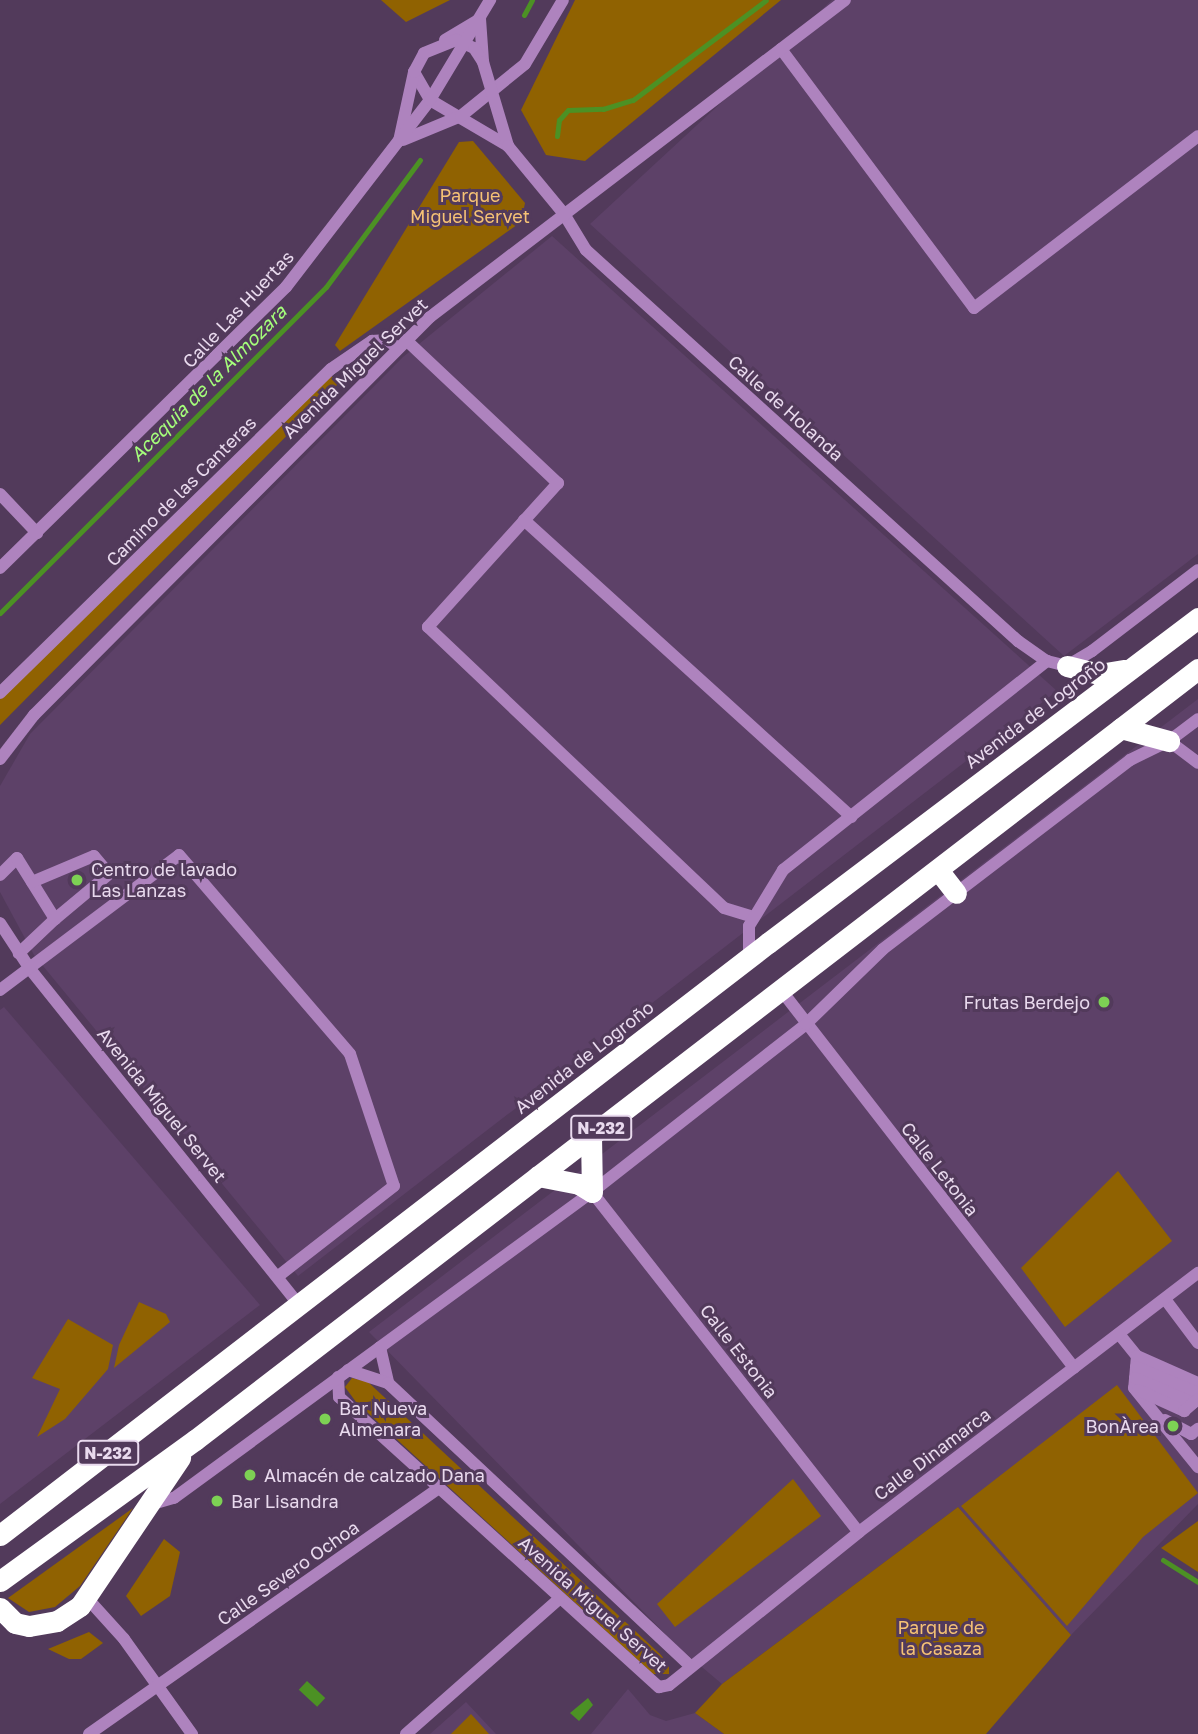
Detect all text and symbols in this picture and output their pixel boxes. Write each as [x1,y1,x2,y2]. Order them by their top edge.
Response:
park label: Parque Miguel Servet [410,185,530,228]
street label: Calle Las Huertas [178,246,298,372]
street label: Avenida Miguel Servet [278,293,432,443]
water label: Acequia de la Almozara [125,300,291,466]
street label: Calle de Holanda [724,351,848,465]
street label: Camino de las Canteras [102,412,260,570]
street label: Avenida de Logroño [961,653,1109,773]
place label: Centro de lavado Las Lanzas [91,859,237,902]
marker: Centro de lavado Las Lanzas [69,872,85,888]
place label: Frutas Berdejo [963,991,1090,1013]
marker: Frutas Berdejo [1096,994,1112,1010]
street label: Avenida de Logroño [510,996,658,1118]
street label: Avenida Miguel Servet [93,1023,231,1187]
road number: N-232 [570,1116,632,1140]
street label: Calle Letonia [897,1118,983,1220]
street label: Calle Estonia [696,1300,782,1402]
place label: Bar Nueva Almenara [339,1398,427,1440]
street label: Calle Dinamarca [869,1403,995,1505]
marker: Bar Nueva Almenara [317,1411,333,1427]
place label: BonÀrea [1086,1415,1159,1437]
marker: BonÀrea [1165,1418,1181,1434]
road number: N-232 [76,1441,140,1466]
place label: Almacén de calzado Dana [264,1464,485,1486]
marker: Almacén de calzado Dana [242,1467,258,1483]
place label: Bar Lisandra [231,1490,339,1512]
marker: Bar Lisandra [209,1493,225,1509]
street label: Calle Severo Ochoa [213,1516,363,1630]
street label: Avenida Miguel Servet [514,1532,672,1676]
park label: Parque de la Casaza [897,1617,985,1660]

